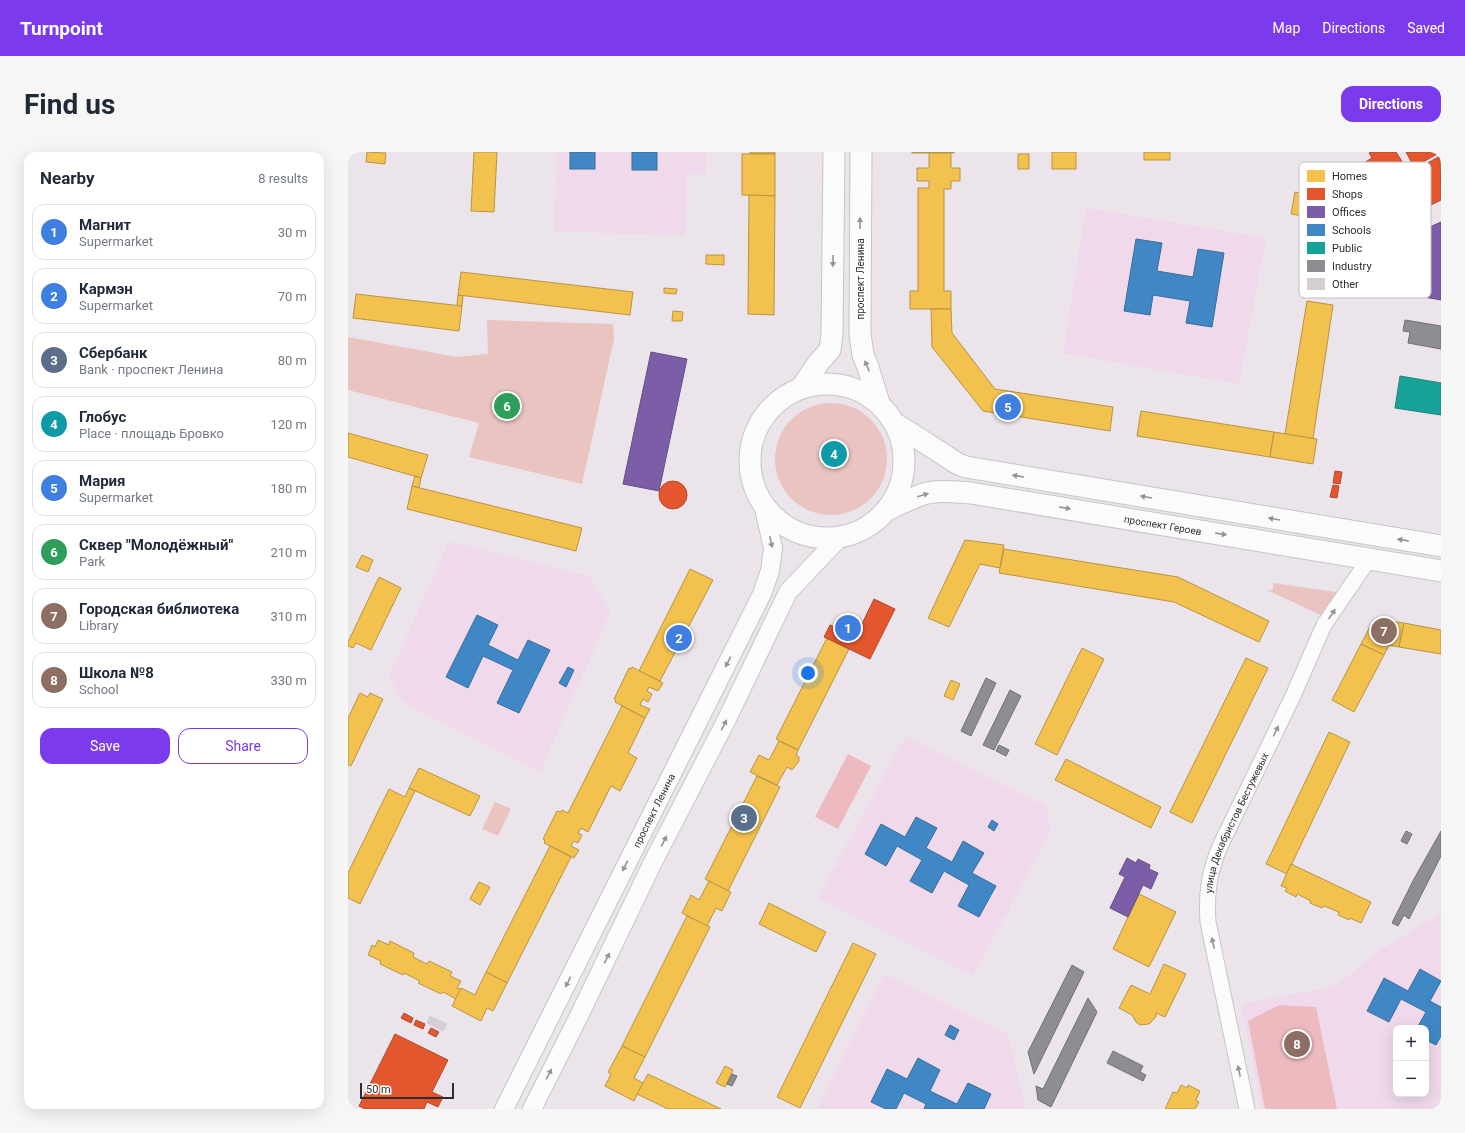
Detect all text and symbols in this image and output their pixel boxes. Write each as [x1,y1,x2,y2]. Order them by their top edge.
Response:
text: Turnpoint [20,17,103,40]
text: Map [1273,20,1300,36]
text: Directions [1322,20,1385,36]
text: Saved [1407,20,1445,36]
button: Directions [1341,86,1441,122]
text: Find us [24,88,115,121]
legend [1299,162,1431,298]
text: Nearby [40,168,95,188]
text: Homes [1332,170,1368,183]
text: 8 results [258,171,308,186]
text: Shops [1332,188,1363,201]
text: Offices [1332,206,1367,219]
text: Магнит [79,216,131,234]
one-way arrow [857,216,863,229]
text: Schools [1332,224,1372,237]
text: 1 [50,225,58,240]
text: 30 m [278,225,307,240]
text: Supermarket [79,234,153,249]
street label: проспект Ленина [855,238,866,320]
text: Public [1332,242,1363,255]
one-way arrow [830,255,836,268]
text: Industry [1332,260,1372,273]
text: Other [1332,278,1359,291]
text: Кармэн [79,280,133,298]
text: 2 [50,289,58,304]
text: 70 m [278,289,307,304]
text: Supermarket [79,298,153,313]
text: Сбербанк [79,344,147,362]
text: 3 [50,353,58,368]
text: 80 m [278,353,307,368]
one-way arrow [864,359,870,371]
text: Bank · проспект Ленина [79,362,223,377]
pin: 6 [494,391,520,421]
pin: 5 [995,392,1021,422]
text: Глобус [79,408,126,426]
text: 4 [50,417,58,432]
text: 120 m [270,417,307,432]
text: Place · площадь Бровко [79,426,224,441]
pin: 4 [821,439,847,469]
text: Мария [79,472,126,490]
one-way arrow [1012,473,1024,479]
text: 5 [50,481,58,496]
text: 180 m [270,481,307,496]
text: Supermarket [79,490,153,505]
one-way arrow [917,492,929,498]
one-way arrow [1140,494,1152,500]
one-way arrow [1059,505,1071,511]
street label: проспект Героев [1123,513,1203,537]
one-way arrow [1268,516,1280,522]
one-way arrow [1215,531,1227,537]
one-way arrow [769,535,775,548]
text: Сквер "Молодёжный" [79,536,233,554]
one-way arrow [1396,537,1409,543]
text: 6 [50,545,58,560]
text: 210 m [270,545,307,560]
text: Park [79,554,105,569]
text: Городская библиотека [79,600,239,618]
text: 7 [50,609,58,624]
text: 310 m [270,609,307,624]
one-way arrow [1328,609,1336,619]
pin: 1 [835,613,861,643]
pin: 7 [1371,616,1397,646]
text: Library [79,618,118,633]
pin: 2 [666,623,692,653]
one-way arrow [724,656,731,667]
your location [798,663,818,683]
text: Школа №8 [79,664,154,682]
text: 8 [50,673,58,688]
text: 330 m [270,673,307,688]
text: School [79,682,119,697]
one-way arrow [721,720,727,731]
one-way arrow [1273,725,1279,737]
button: Save [40,728,170,764]
button: Share [178,728,308,764]
street label: улица Декабристов Бестужевых [1203,751,1271,894]
street label: проспект Ленина [631,772,677,849]
pin: 3 [731,803,757,833]
one-way arrow [661,835,667,847]
one-way arrow [622,860,629,871]
one-way arrow [1209,937,1215,950]
one-way arrow [604,952,610,963]
one-way arrow [565,976,571,988]
map controls [1393,1025,1429,1097]
button: + [1393,1025,1429,1061]
pin: 8 [1284,1029,1310,1059]
button: − [1393,1061,1429,1097]
one-way arrow [1235,1065,1241,1077]
one-way arrow [546,1068,552,1080]
scale bar [360,1081,454,1100]
text: 50 m [366,1083,391,1096]

